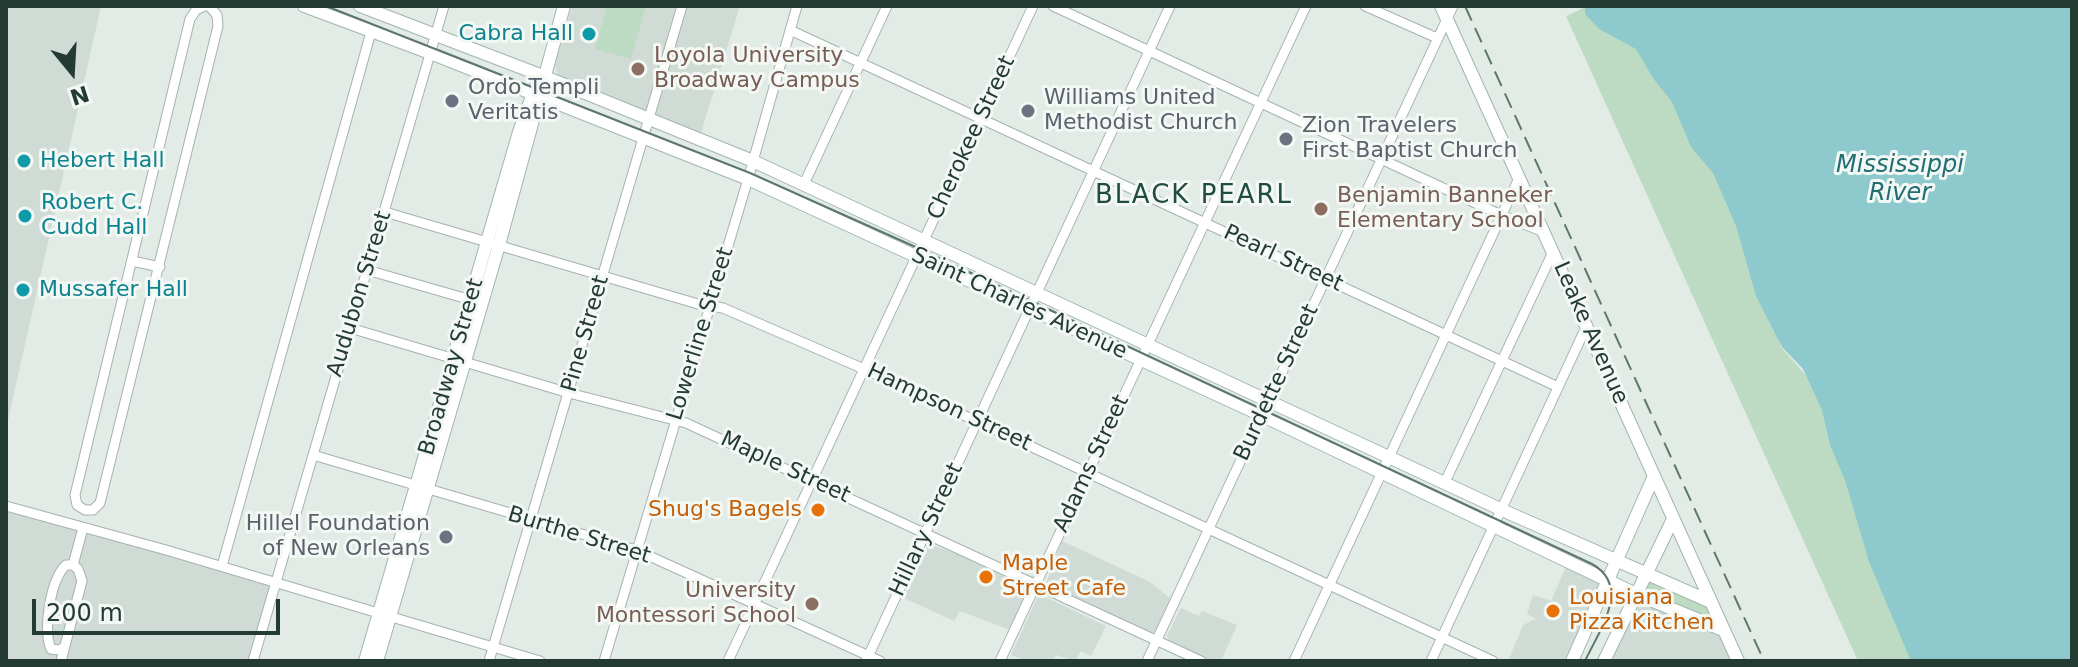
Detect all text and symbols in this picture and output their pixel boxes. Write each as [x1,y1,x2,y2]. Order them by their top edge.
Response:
place label: Cabra Hall [458,21,573,47]
marker: Cabra Hall [580,25,598,43]
north arrow [32,32,112,112]
place label: Loyola University Broadway Campus [654,43,860,94]
street label: Cherokee Street [922,52,1022,224]
marker: Loyola University Broadway Campus [629,60,647,78]
place label: Ordo Templi Veritatis [468,75,599,126]
text: N [67,81,92,110]
place label: Williams United Methodist Church [1044,85,1238,136]
marker: Ordo Templi Veritatis [443,92,461,110]
marker: Williams United Methodist Church [1019,102,1037,120]
place label: Zion Travelers First Baptist Church [1302,113,1517,164]
marker: Zion Travelers First Baptist Church [1277,130,1295,148]
place label: Hebert Hall [40,148,164,174]
marker: Hebert Hall [15,152,33,170]
water label: Mississippi River [1836,152,1964,208]
district label: BLACK PEARL [1095,180,1293,212]
place label: Benjamin Banneker Elementary School [1337,183,1552,234]
place label: Robert C. Cudd Hall [41,190,147,242]
marker: Benjamin Banneker Elementary School [1312,200,1330,218]
marker: Robert C. Cudd Hall [16,207,34,225]
street label: Audubon Street [322,208,398,380]
street label: Pearl Street [1219,220,1347,298]
street label: Saint Charles Avenue [907,242,1131,366]
street label: Lowerline Street [662,244,740,424]
street label: Leake Avenue [1547,258,1633,408]
street label: Pine Street [557,273,615,395]
street label: Broadway Street [414,275,490,459]
place label: Mussafer Hall [39,277,188,303]
marker: Mussafer Hall [14,281,32,299]
street label: Burdette Street [1229,300,1325,466]
street label: Hampson Street [863,358,1035,458]
street label: Adams Street [1049,391,1135,537]
street label: Maple Street [716,426,854,510]
street label: Hillary Street [885,459,969,601]
place label: Shug's Bagels [648,497,802,523]
marker: Shug's Bagels [809,501,827,519]
street label: Burthe Street [504,502,654,570]
place label: Hillel Foundation of New Orleans [246,511,430,562]
marker: Hillel Foundation of New Orleans [437,528,455,546]
place label: Maple Street Cafe [1002,551,1126,602]
marker: Maple Street Cafe [977,568,995,586]
place label: University Montessori School [596,578,796,630]
scale bar [36,583,284,633]
place label: Louisiana Pizza Kitchen [1569,585,1714,636]
marker: University Montessori School [803,595,821,613]
text: 200 m [46,599,123,627]
marker: Louisiana Pizza Kitchen [1544,602,1562,620]

